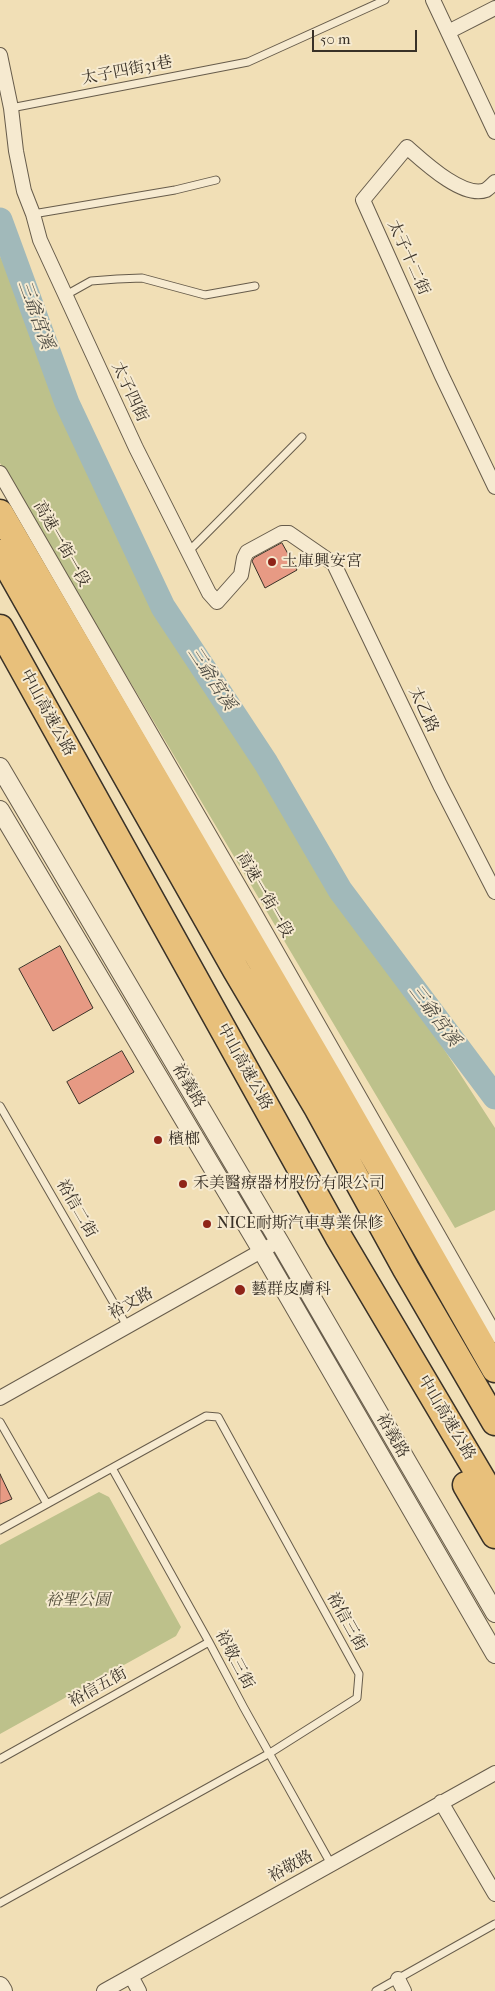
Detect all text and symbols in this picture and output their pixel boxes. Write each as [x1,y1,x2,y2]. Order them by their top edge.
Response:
scale bar [315,20,420,52]
text: 50 m [320,30,350,48]
street label: 太子四街31巷 [80,53,174,89]
street label: 太子十二街 [383,218,433,298]
water label: 三爺宮溪 [13,277,57,353]
street label: 太子四街 [107,359,151,425]
street label: 高速一街一段 [29,498,93,590]
place label: 土庫興安宮 [282,552,362,572]
marker: 土庫興安宮 [266,556,278,568]
water label: 三爺宮溪 [182,643,240,715]
street label: 中山高速公路 [15,666,79,760]
street label: 太乙路 [404,684,442,736]
street label: 高速一街一段 [232,849,296,941]
water label: 三爺宮溪 [404,981,464,1051]
street label: 中山高速公路 [212,1020,276,1114]
street label: 裕義路 [167,1060,209,1112]
place label: 檳榔 [168,1130,200,1150]
marker: 檳榔 [152,1134,164,1146]
place label: 禾美醫療器材股份有限公司 [193,1174,385,1194]
street label: 裕信二街 [52,1176,100,1242]
marker: 禾美醫療器材股份有限公司 [177,1178,189,1190]
place label: NICE耐斯汽車專業保修 [217,1214,384,1234]
marker: NICE耐斯汽車專業保修 [201,1218,213,1230]
place label: 藝群皮膚科 [251,1280,331,1300]
marker: 藝群皮膚科 [233,1283,247,1297]
street label: 裕文路 [105,1284,157,1324]
street label: 中山高速公路 [413,1372,479,1464]
street label: 裕義路 [372,1410,412,1462]
street label: 裕信三街 [322,1589,370,1655]
park label: 裕聖公園 [46,1591,110,1611]
street label: 裕敬三街 [211,1627,257,1693]
street label: 裕信五街 [65,1664,131,1712]
street label: 裕敬路 [265,1847,317,1887]

